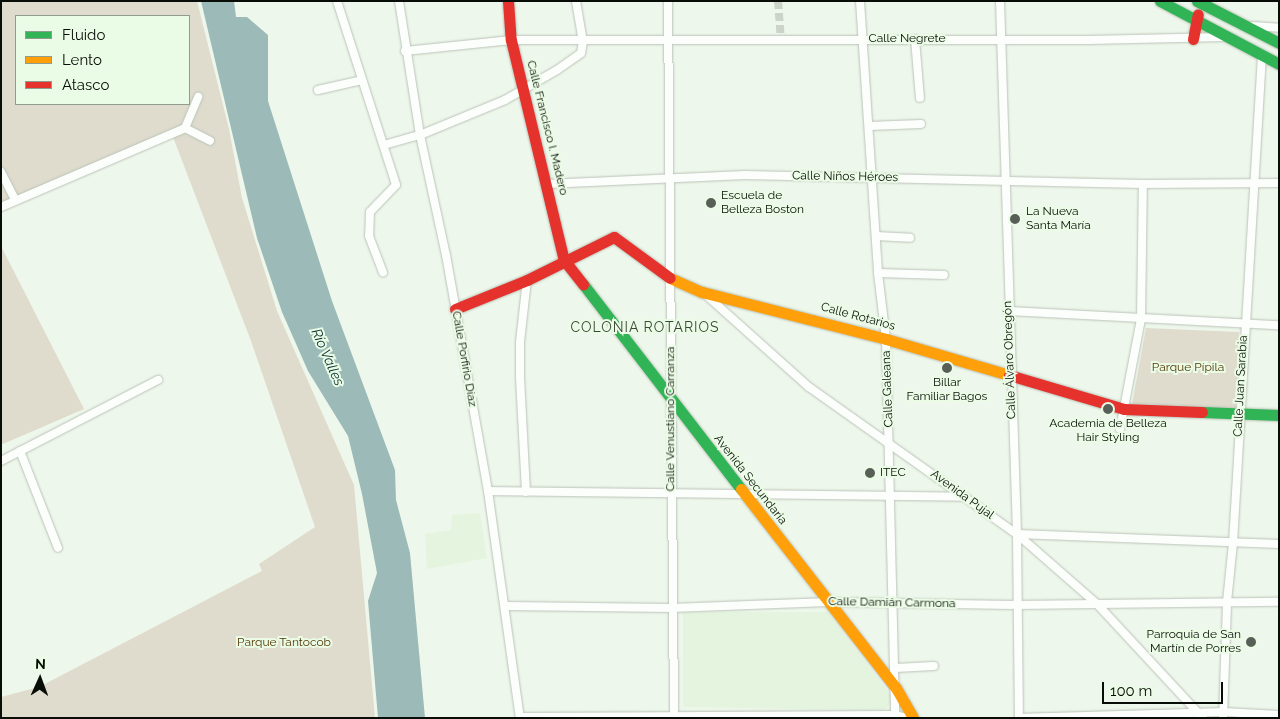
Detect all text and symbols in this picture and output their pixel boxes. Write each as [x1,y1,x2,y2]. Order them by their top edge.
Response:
legend [15,15,190,105]
text: Fluido [62,26,105,44]
street label: Calle Negrete [869,32,945,46]
text: Lento [62,51,102,69]
street label: Calle Francisco I. Madero [523,59,571,197]
text: Atasco [62,76,109,94]
street label: Calle Niños Héroes [792,169,898,185]
place label: Escuela de Belleza Boston [721,189,804,217]
marker: Escuela de Belleza Boston [705,197,717,209]
place label: La Nueva Santa María [1026,205,1091,233]
marker: La Nueva Santa María [1008,212,1022,226]
street label: Calle Rotarios [819,300,897,334]
street label: Calle Álvaro Obregón [1001,300,1019,420]
street label: Calle Porfirio Díaz [449,310,479,408]
district label: COLONIA ROTARIOS [568,319,722,335]
water label: Río Valles [308,326,348,388]
street label: Calle Juan Sarabia [1231,335,1251,437]
street label: Calle Venustiano Carranza [664,346,678,492]
street label: Calle Galeana [879,350,897,428]
park label: Parque Pípila [1152,361,1224,375]
marker: Billar Familiar Bagos [941,362,953,374]
place label: Billar Familiar Bagos [906,376,988,404]
marker: Academia de Belleza Hair Styling [1102,403,1114,415]
place label: Academia de Belleza Hair Styling [1049,417,1167,445]
street label: Avenida Secundaria [710,432,790,528]
place label: ITEC [880,466,906,480]
marker: ITEC [864,467,876,479]
street label: Avenida Pujal [928,467,996,523]
street label: Calle Damián Carmona [828,595,956,611]
place label: Parroquia de San Martín de Porres [1147,628,1241,656]
park label: Parque Tantocob [237,636,331,650]
marker: Parroquia de San Martín de Porres [1245,636,1257,648]
north arrow [15,654,65,704]
text: N [35,656,46,672]
scale bar [1105,672,1226,704]
text: 100 m [1110,682,1152,700]

